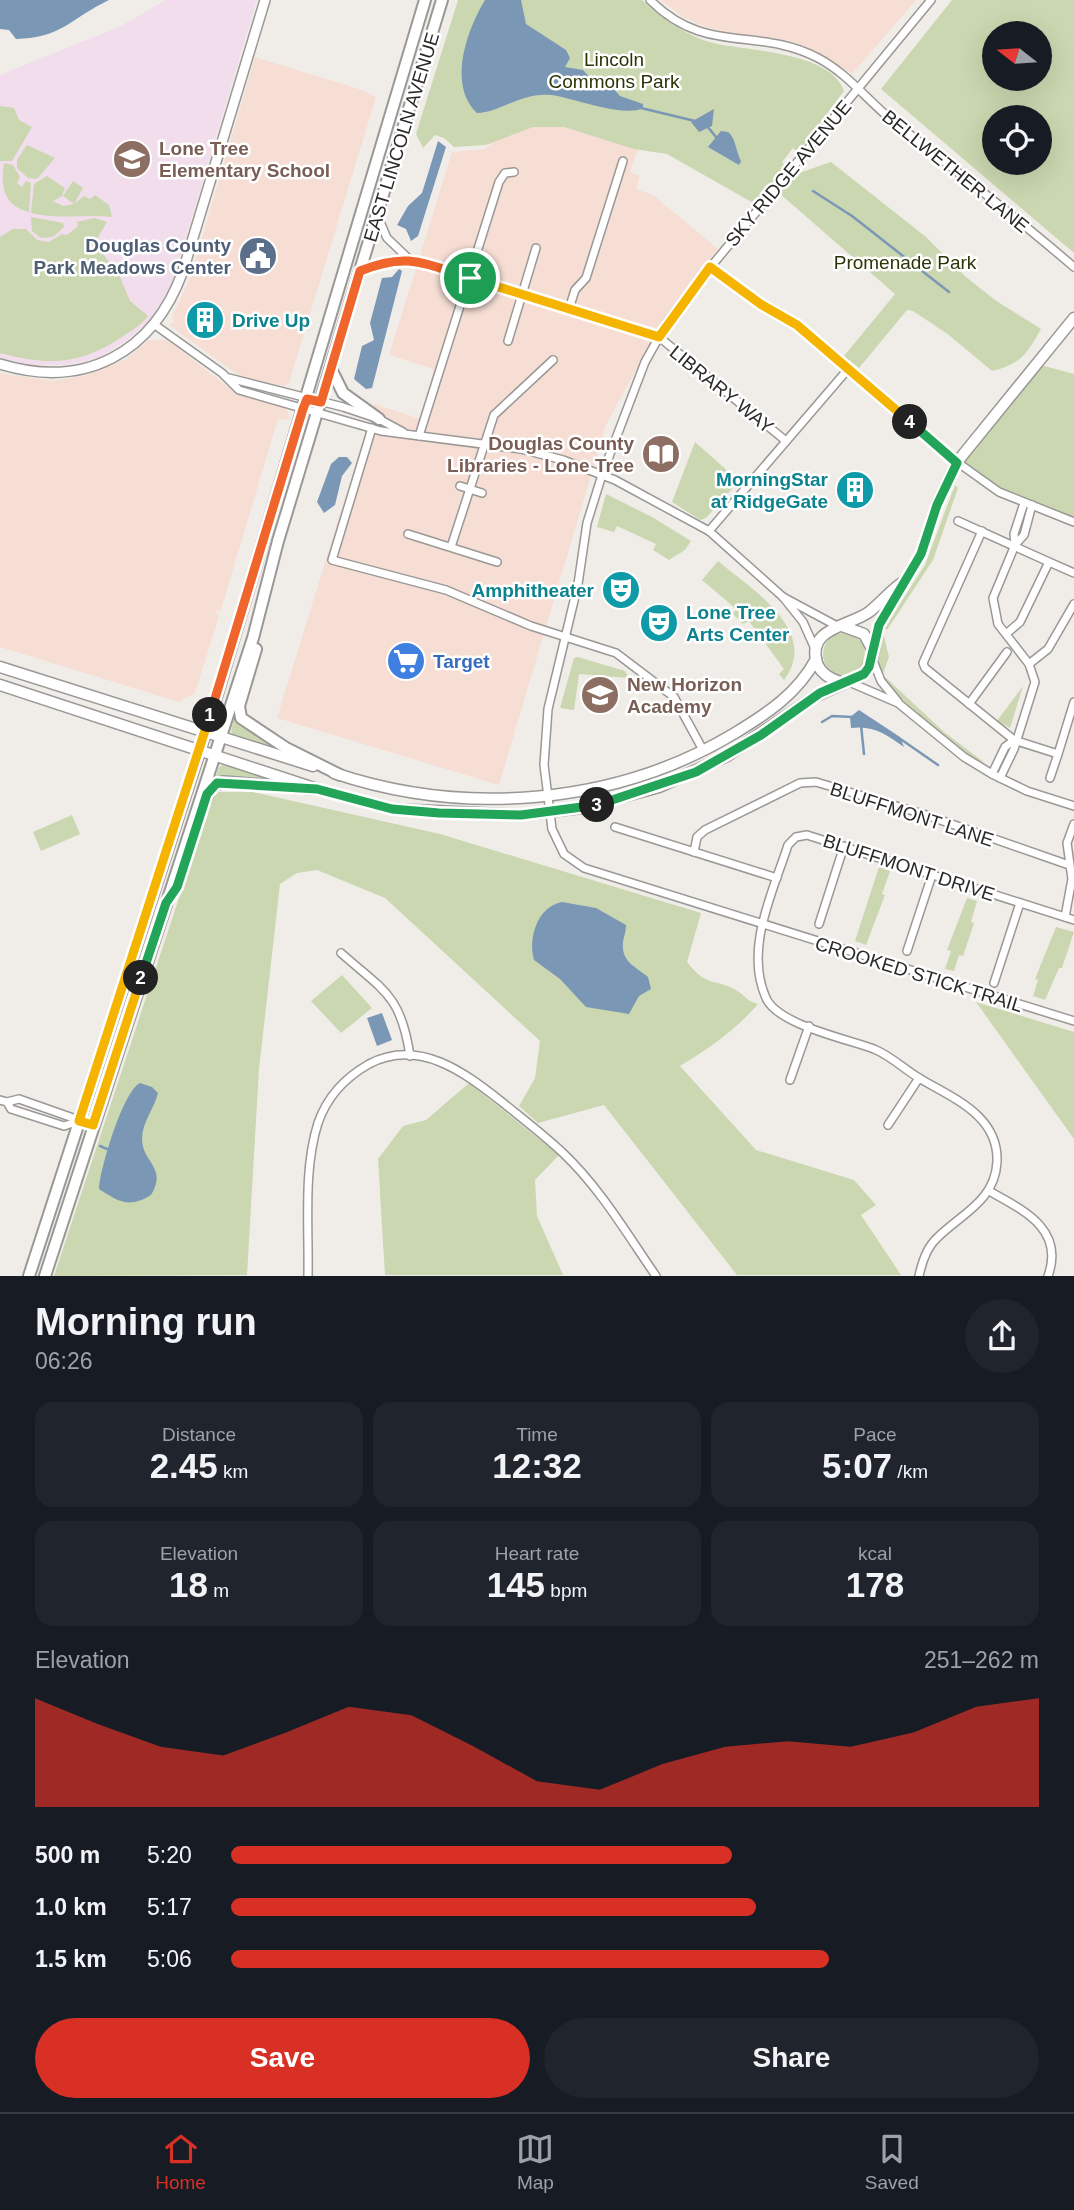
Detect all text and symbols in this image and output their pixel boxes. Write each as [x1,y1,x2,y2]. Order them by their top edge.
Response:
north arrow [982,21,1052,91]
map controls [982,21,1052,175]
street label: EAST LINCOLN AVENUE [360,30,443,244]
park label: Lincoln Commons Park [549,49,680,92]
street label: SKY RIDGE AVENUE [721,96,856,251]
button: locate [982,105,1052,175]
street label: BELLWETHER LANE [878,106,1033,237]
school or university icon: Lone Tree Elementary School [111,138,153,180]
place label: Lone Tree Elementary School [159,138,330,181]
place label: Douglas County Park Meadows Center [34,235,232,278]
public building icon: Douglas County Park Meadows Center [237,235,279,277]
pin [440,248,500,308]
park label: Promenade Park [834,252,977,273]
icon: arrive [451,259,489,297]
building icon: Drive Up [184,299,226,341]
place label: Drive Up [232,310,310,331]
street label: LIBRARY WAY [666,341,778,438]
pin: 4 [892,404,928,440]
text: 4 [904,411,915,432]
place label: Douglas County Libraries - Lone Tree [447,433,634,476]
library icon: Douglas County Libraries - Lone Tree [640,433,682,475]
place label: MorningStar at RidgeGate [711,469,829,512]
building icon: MorningStar at RidgeGate [834,469,876,511]
theatre icon: Amphitheater [600,569,642,611]
place label: Amphitheater [472,580,595,601]
theatre icon: Lone Tree Arts Center [638,602,680,644]
place label: Lone Tree Arts Center [686,602,790,645]
supermarket icon: Target [385,640,427,682]
place label: Target [433,651,490,672]
school or university icon: New Horizon Academy [579,674,621,716]
place label: New Horizon Academy [627,674,742,717]
pin: 1 [192,698,228,732]
text: 1 [204,704,215,725]
street label: BLUFFMONT LANE [827,778,996,851]
pin: 3 [580,788,614,822]
text: 3 [591,794,602,815]
street label: BLUFFMONT DRIVE [820,830,997,905]
street label: CROOKED STICK TRAIL [812,933,1025,1016]
pin: 2 [124,960,158,996]
text: 2 [135,967,146,988]
button: share [965,1299,1039,1373]
text: Morning run [35,1301,257,1343]
text: 06:26 [35,1348,93,1374]
text: Distance [162,1424,236,1445]
text: Time [516,1424,558,1445]
text: Pace [853,1424,897,1445]
text: 2.45 [150,1446,218,1485]
text: 12:32 [492,1446,582,1485]
text: 5:07 [822,1446,892,1485]
text: km [218,1461,248,1482]
text: /km [892,1461,928,1482]
text: Elevation [160,1543,238,1564]
text: Heart rate [495,1543,579,1564]
text: kcal [858,1543,892,1564]
text: 18 [169,1565,208,1604]
text: 145 [487,1565,545,1604]
text: 178 [846,1565,904,1604]
text: m [208,1580,229,1601]
text: bpm [545,1580,587,1601]
text: Elevation [35,1647,130,1673]
text: 251–262 m [924,1647,1039,1673]
text: 500 m [35,1842,100,1868]
text: 5:20 [147,1842,192,1868]
text: 1.0 km [35,1894,107,1920]
text: 5:17 [147,1894,192,1920]
text: 1.5 km [35,1946,107,1972]
text: 5:06 [147,1946,192,1972]
button: Save [35,2018,530,2098]
button: Share [544,2018,1039,2098]
tab: Home [155,2130,206,2194]
tab: Map [516,2130,554,2194]
tab: Saved [865,2130,919,2194]

